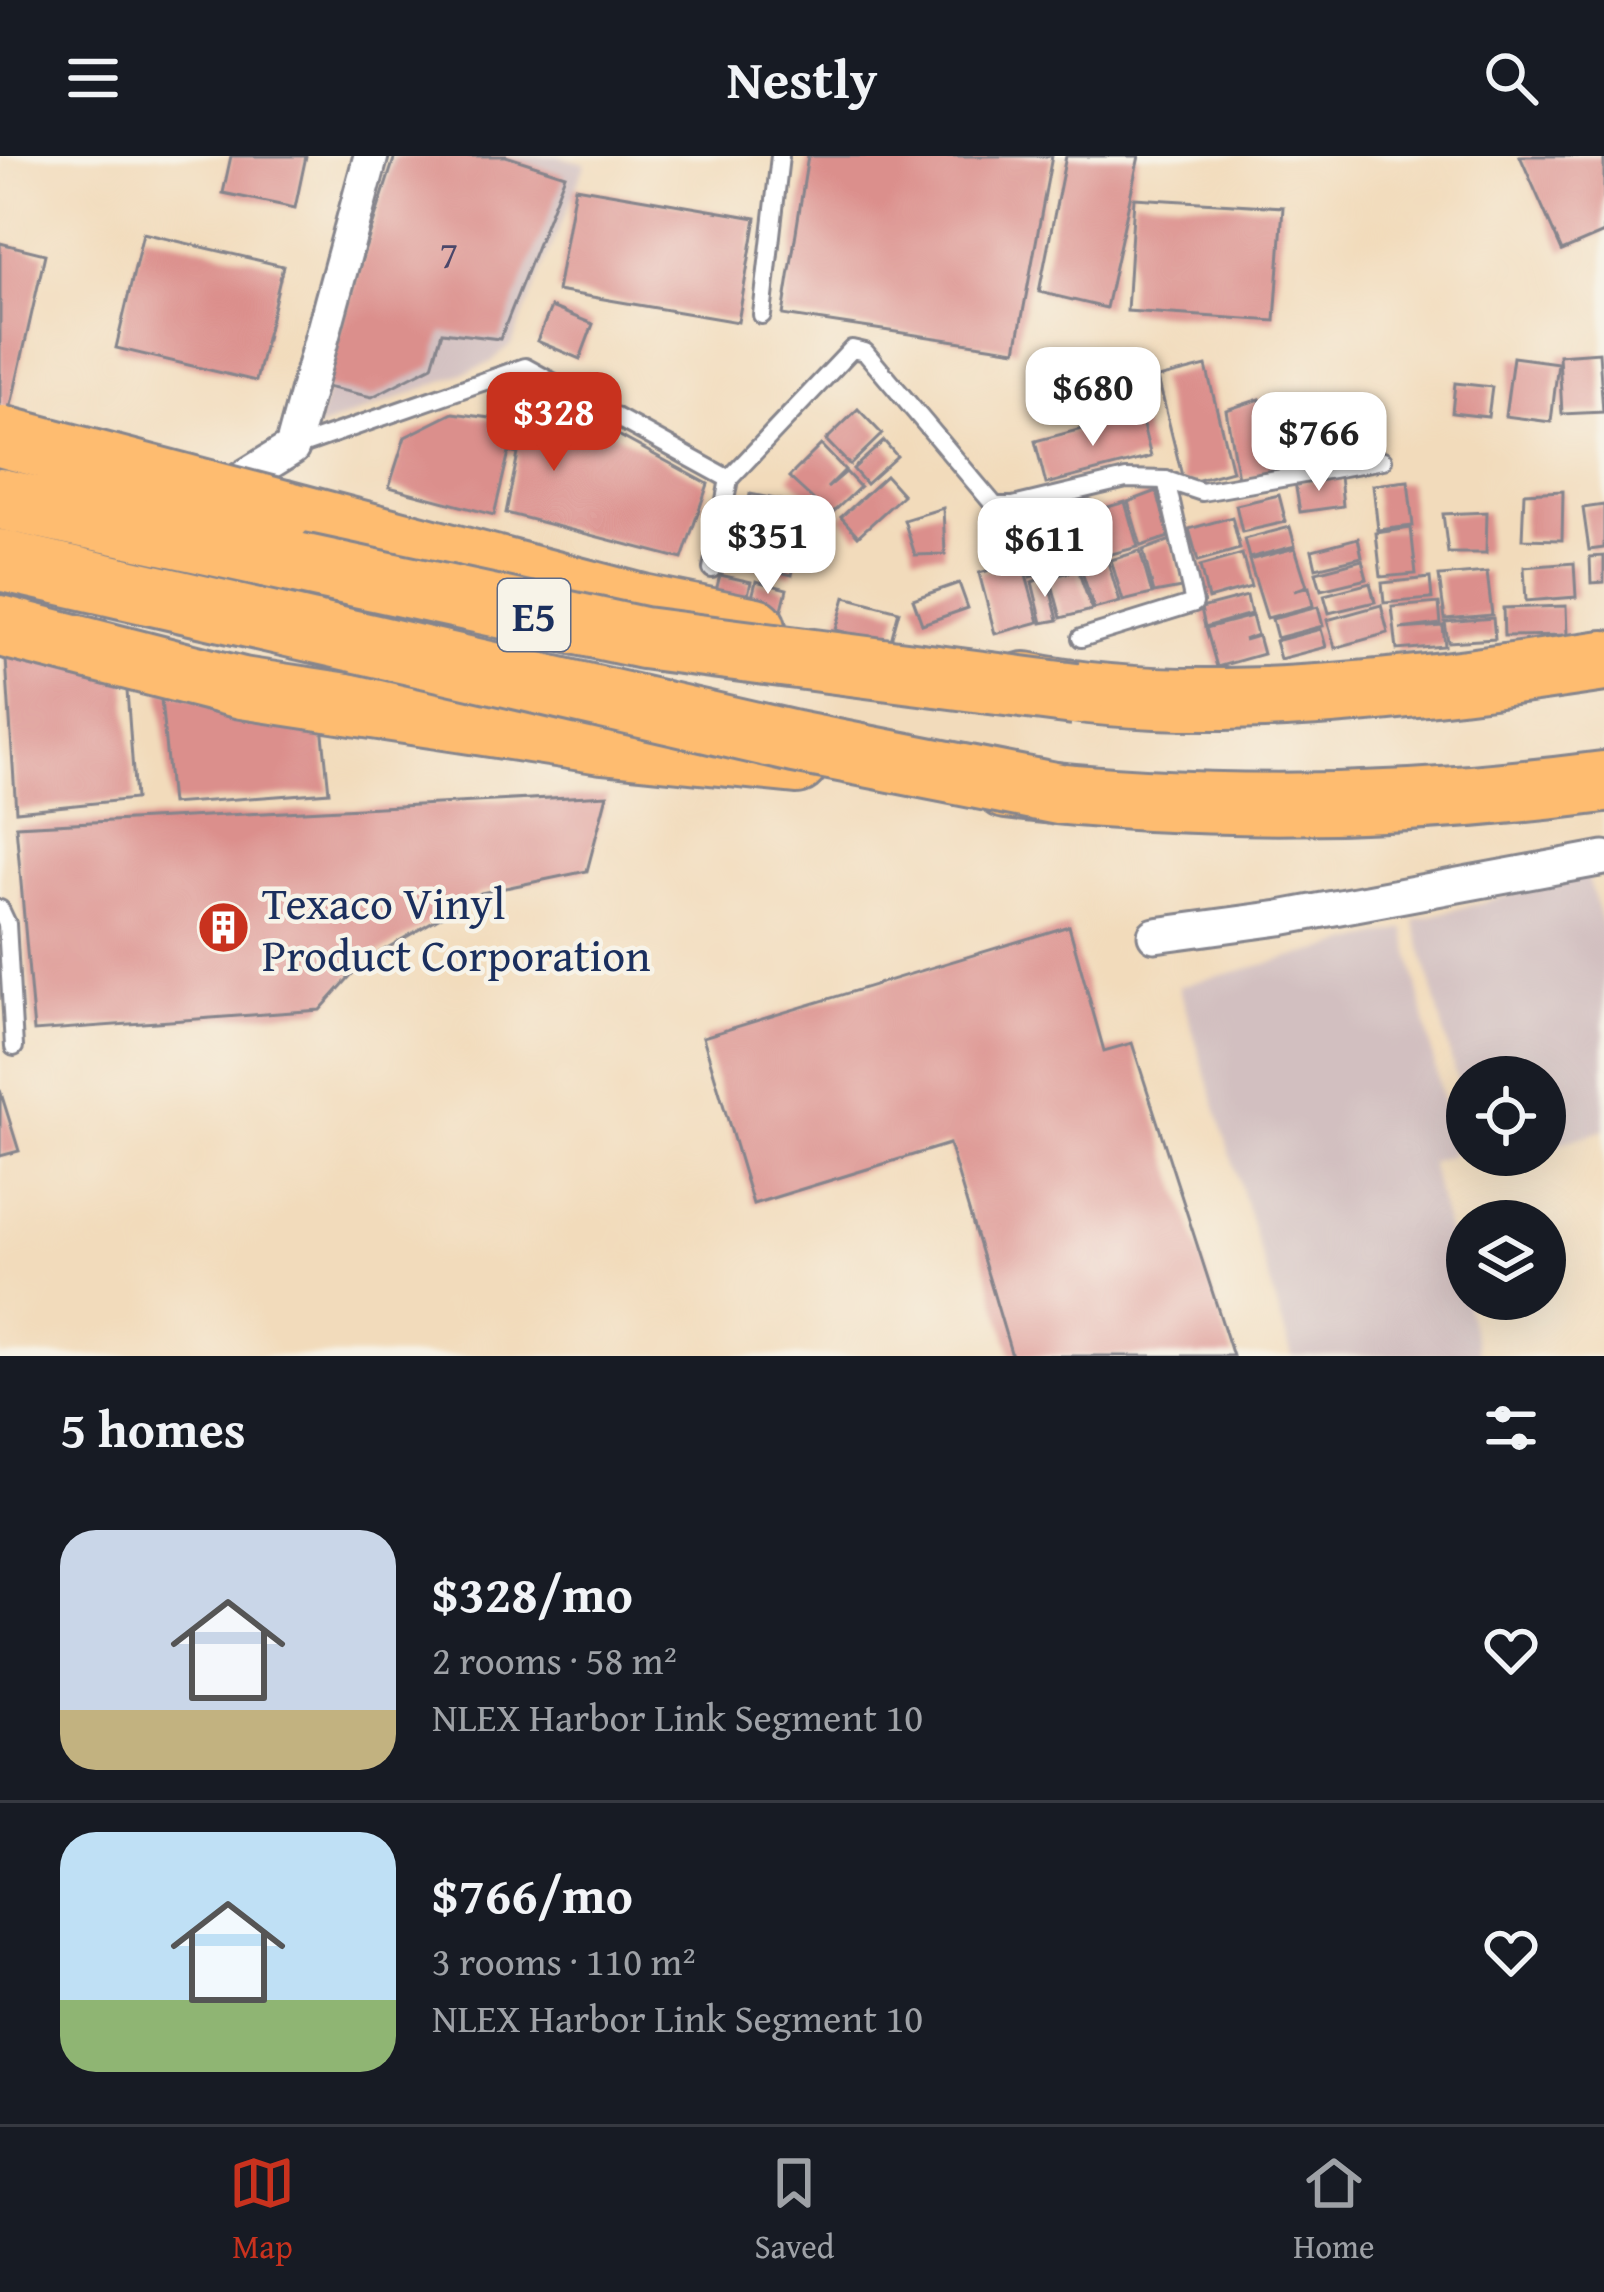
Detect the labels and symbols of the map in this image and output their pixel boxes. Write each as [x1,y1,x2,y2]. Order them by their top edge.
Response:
house number: 7 [440,225,458,282]
pin: $680 [1022,347,1164,449]
pin: $328 [483,372,625,474]
pin: $766 [1248,392,1390,494]
pin: $351 [697,495,839,597]
pin: $611 [974,498,1116,600]
road number: E5 [498,579,570,651]
place label: Texaco Vinyl Product Corporation [262,870,650,987]
building icon: Texaco Vinyl Product Corporation [195,900,251,956]

